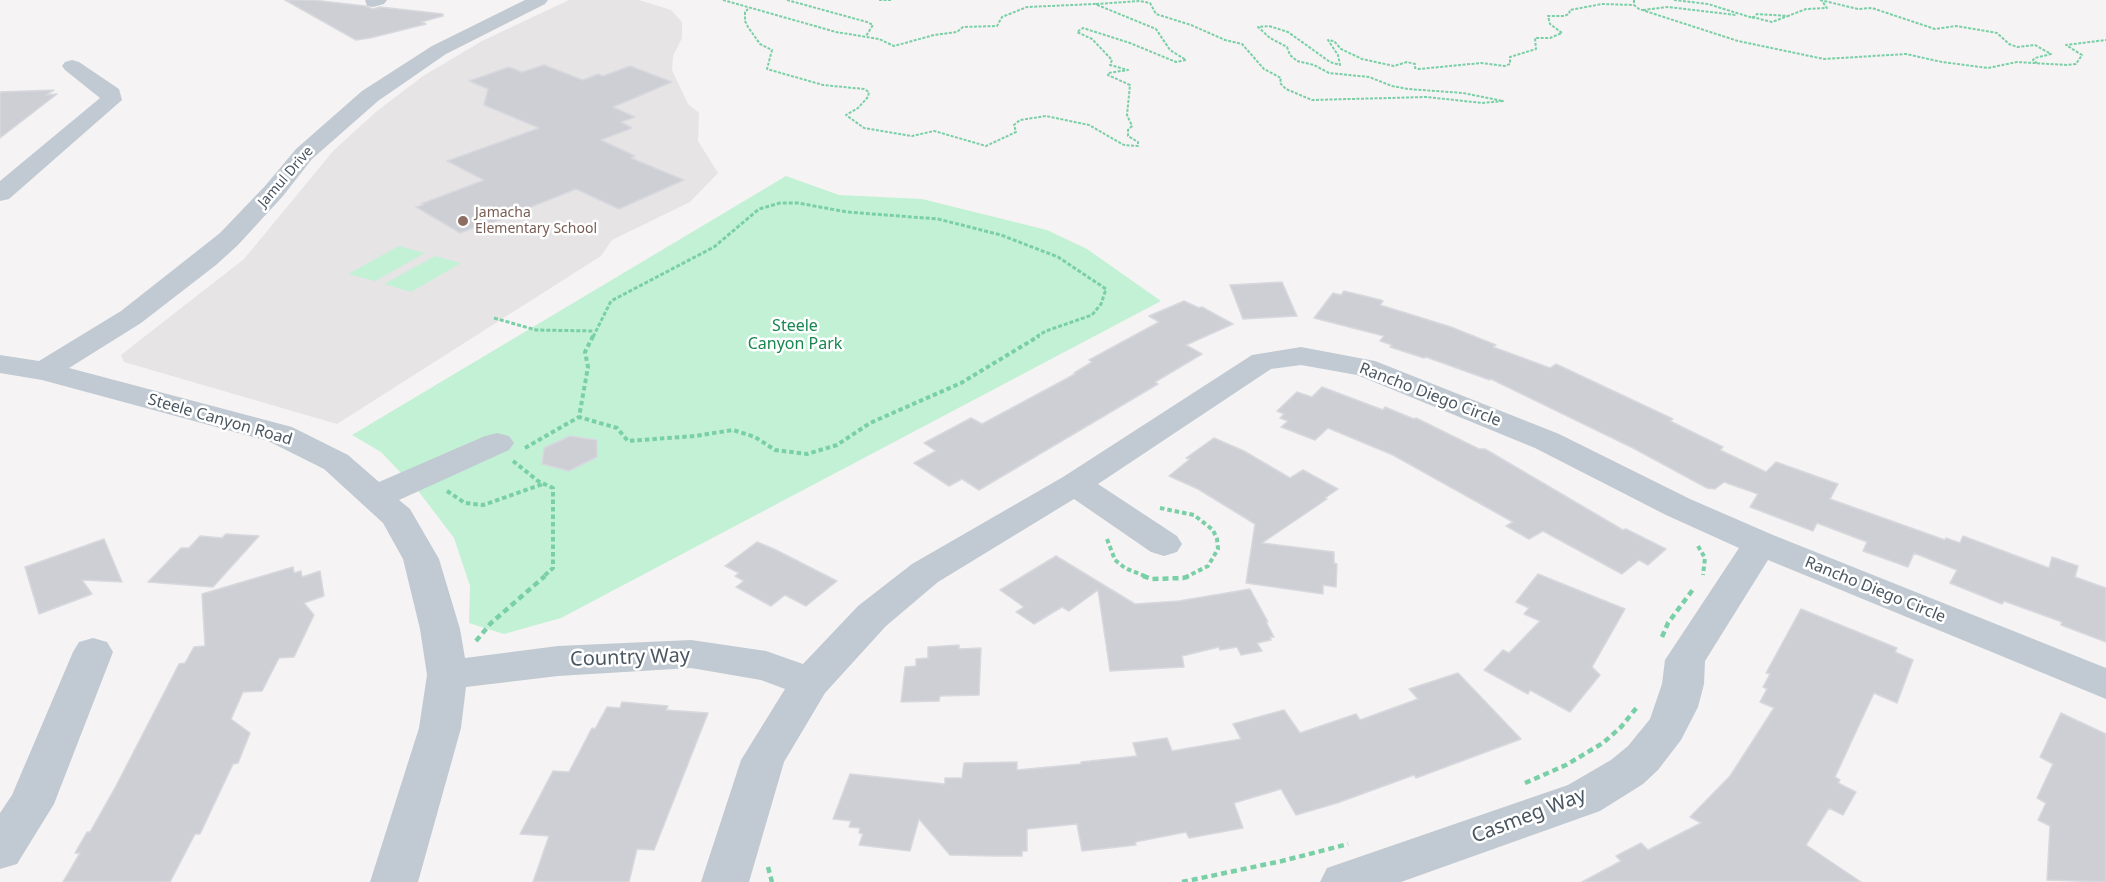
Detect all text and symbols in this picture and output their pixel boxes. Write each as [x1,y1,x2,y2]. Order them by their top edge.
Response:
street label: Jamul Drive [255,143,317,211]
place label: Jamacha Elementary School [475,205,597,238]
marker: Jamacha Elementary School [456,214,470,228]
park label: Steele Canyon Park [748,316,842,354]
street label: Rancho Diego Circle [1356,359,1504,431]
street label: Steele Canyon Road [146,390,294,450]
street label: Rancho Diego Circle [1802,553,1948,627]
street label: Country Way [570,644,690,672]
street label: Casmeg Way [1468,783,1590,849]

